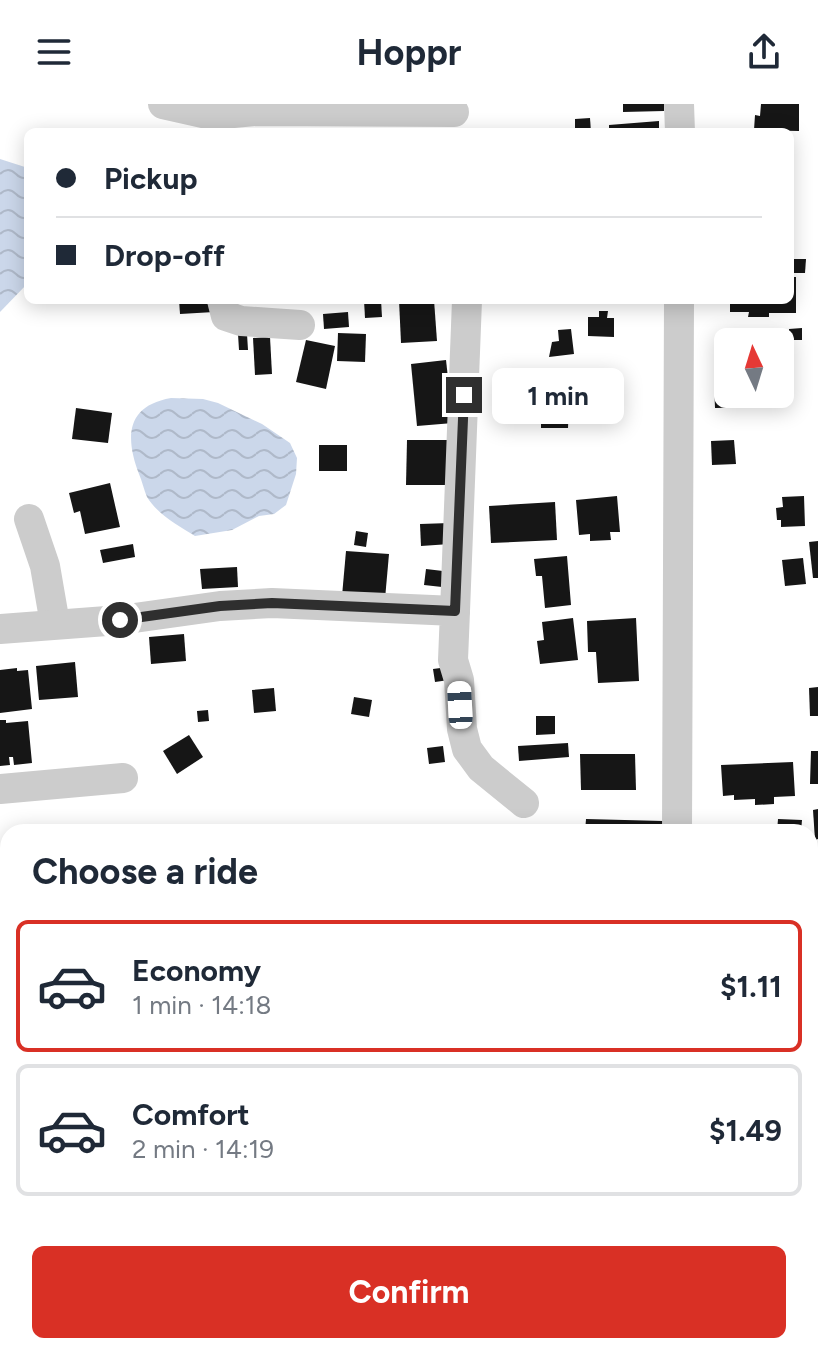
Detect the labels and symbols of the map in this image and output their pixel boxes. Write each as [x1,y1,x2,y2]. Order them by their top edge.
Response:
north arrow [714,328,794,408]
callout: 1 min [492,367,624,423]
route end [446,377,482,413]
route start [102,602,138,638]
car [447,680,473,730]

